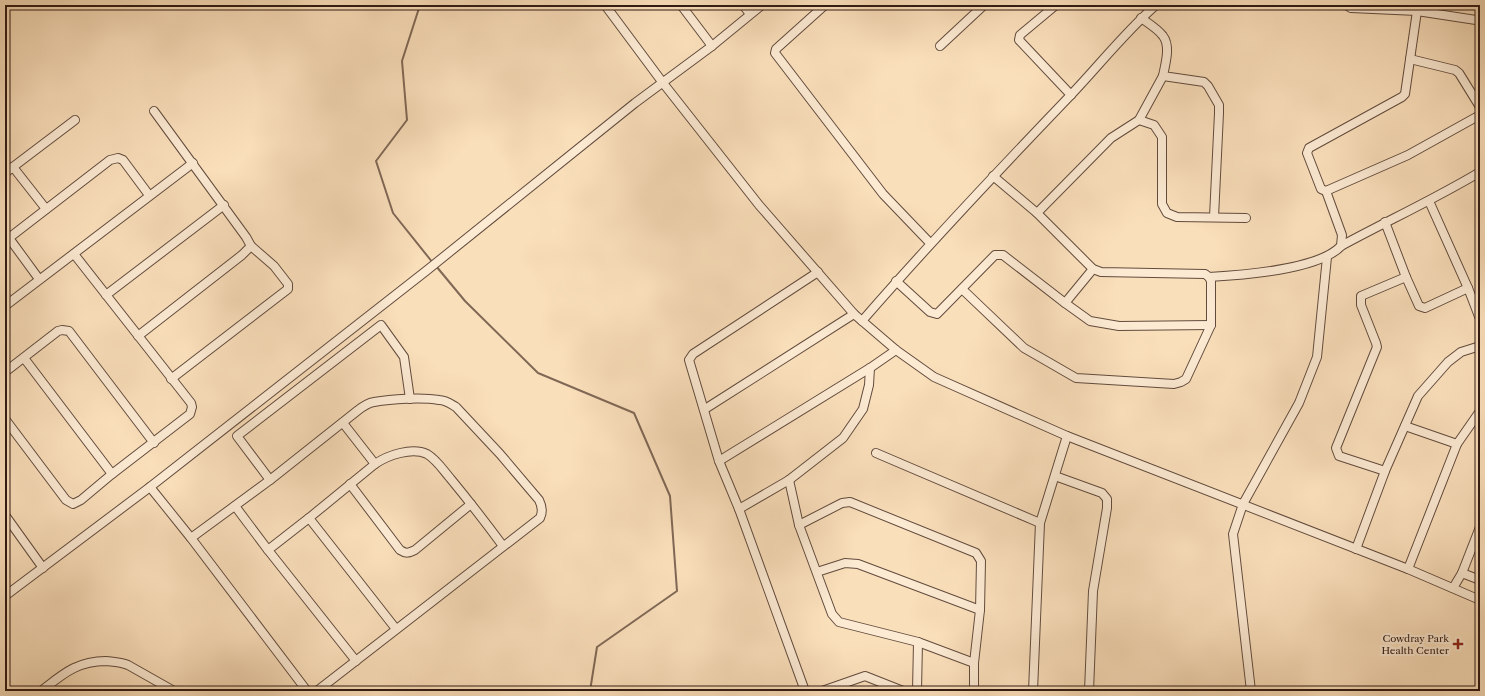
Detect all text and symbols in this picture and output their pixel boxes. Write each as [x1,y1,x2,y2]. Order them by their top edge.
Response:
place label: Cowdray Park Health Center [1381,632,1450,657]
marker: Cowdray Park Health Center [1452,638,1464,650]

